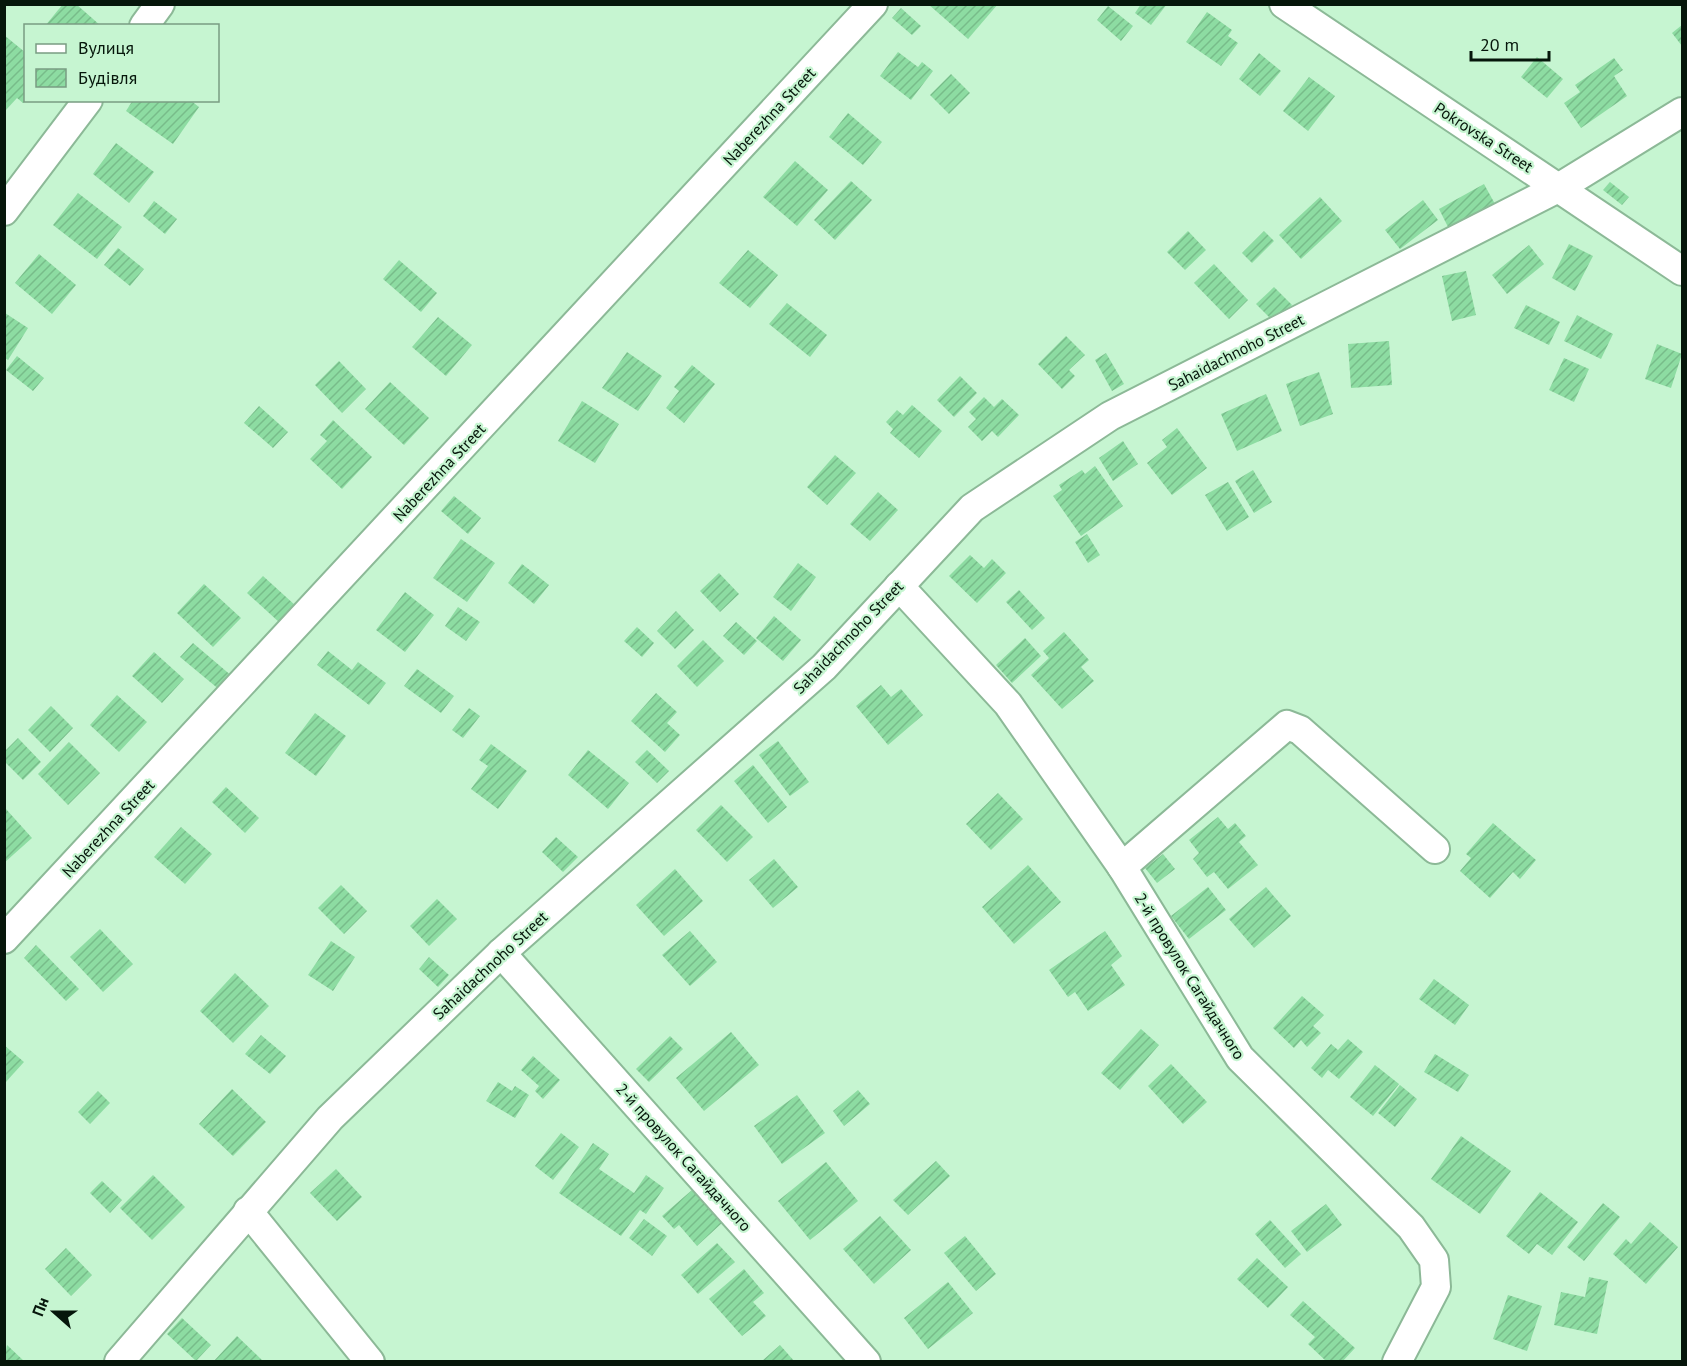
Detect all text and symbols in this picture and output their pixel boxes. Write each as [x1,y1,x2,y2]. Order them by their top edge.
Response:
legend [24,24,219,102]
scale bar [1471,24,1549,62]
text: 20 m [1480,33,1519,56]
text: Вулиця [78,36,134,59]
street label: Naberezhna Street [719,62,820,169]
text: Будівля [78,66,137,89]
street label: Pokrovska Street [1431,98,1538,177]
street label: Sahaidachnoho Street [1165,309,1308,395]
street label: Naberezhna Street [389,418,490,525]
street label: Sahaidachnoho Street [789,576,908,698]
street label: Naberezhna Street [58,774,159,881]
street label: 2-й провулок Сагайдачного [1130,889,1250,1063]
street label: Sahaidachnoho Street [428,906,552,1023]
street label: 2-й провулок Сагайдачного [612,1079,756,1235]
north arrow [24,1282,84,1342]
text: Пн [27,1294,53,1319]

